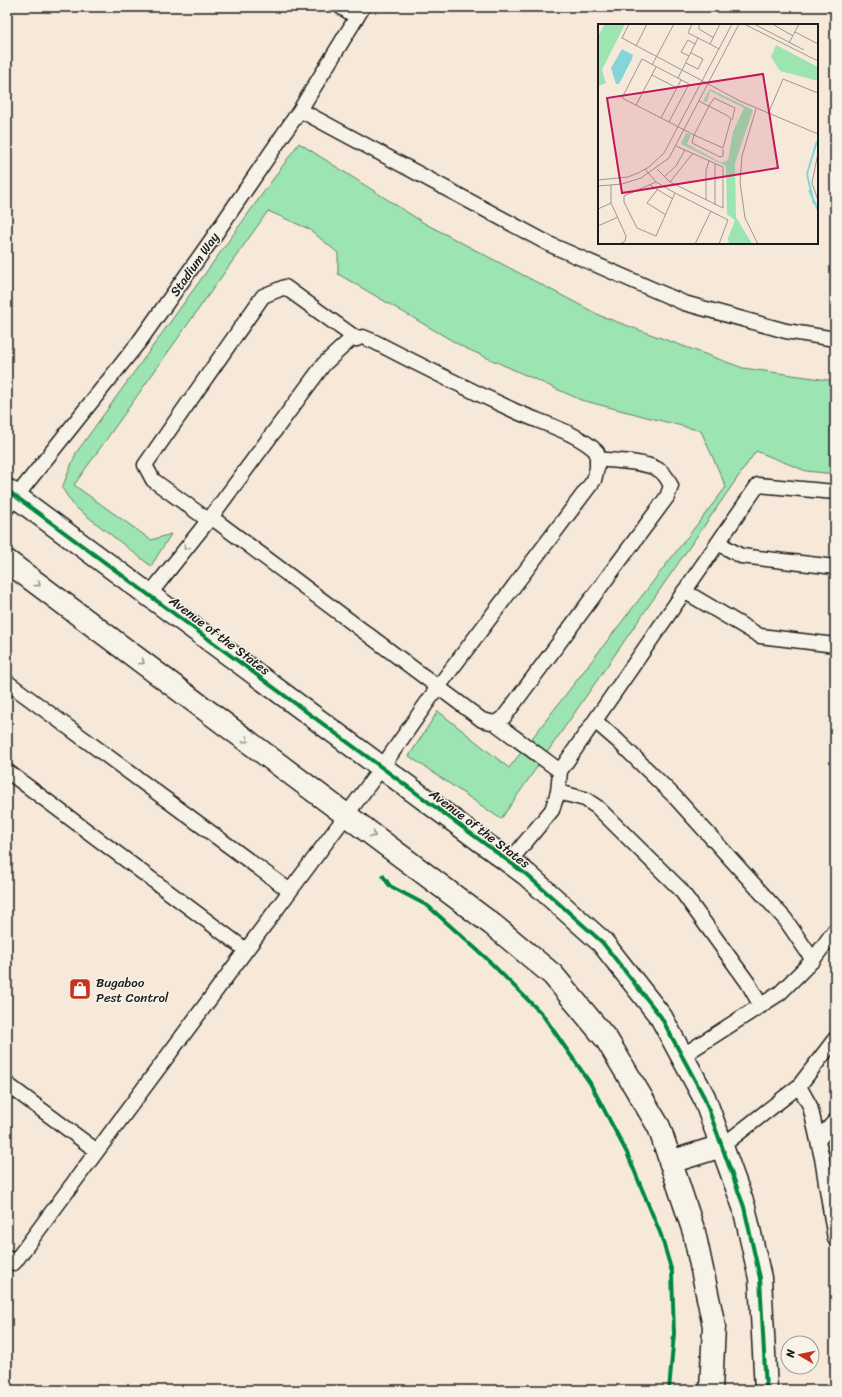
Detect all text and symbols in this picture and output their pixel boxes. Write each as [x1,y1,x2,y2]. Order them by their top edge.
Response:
inset map [598,24,818,244]
street label: Stadium Way [164,227,225,301]
one-way arrow [184,543,191,550]
one-way arrow [34,580,41,587]
street label: Avenue of the States [164,589,275,681]
one-way arrow [138,658,145,665]
one-way arrow [242,736,249,743]
street label: Avenue of the States [424,782,535,874]
one-way arrow [368,830,375,837]
place label: Bugaboo Pest Control [96,971,169,1009]
shop icon: Bugaboo Pest Control [67,976,93,1002]
north arrow [780,1335,820,1375]
text: N [780,1348,801,1360]

